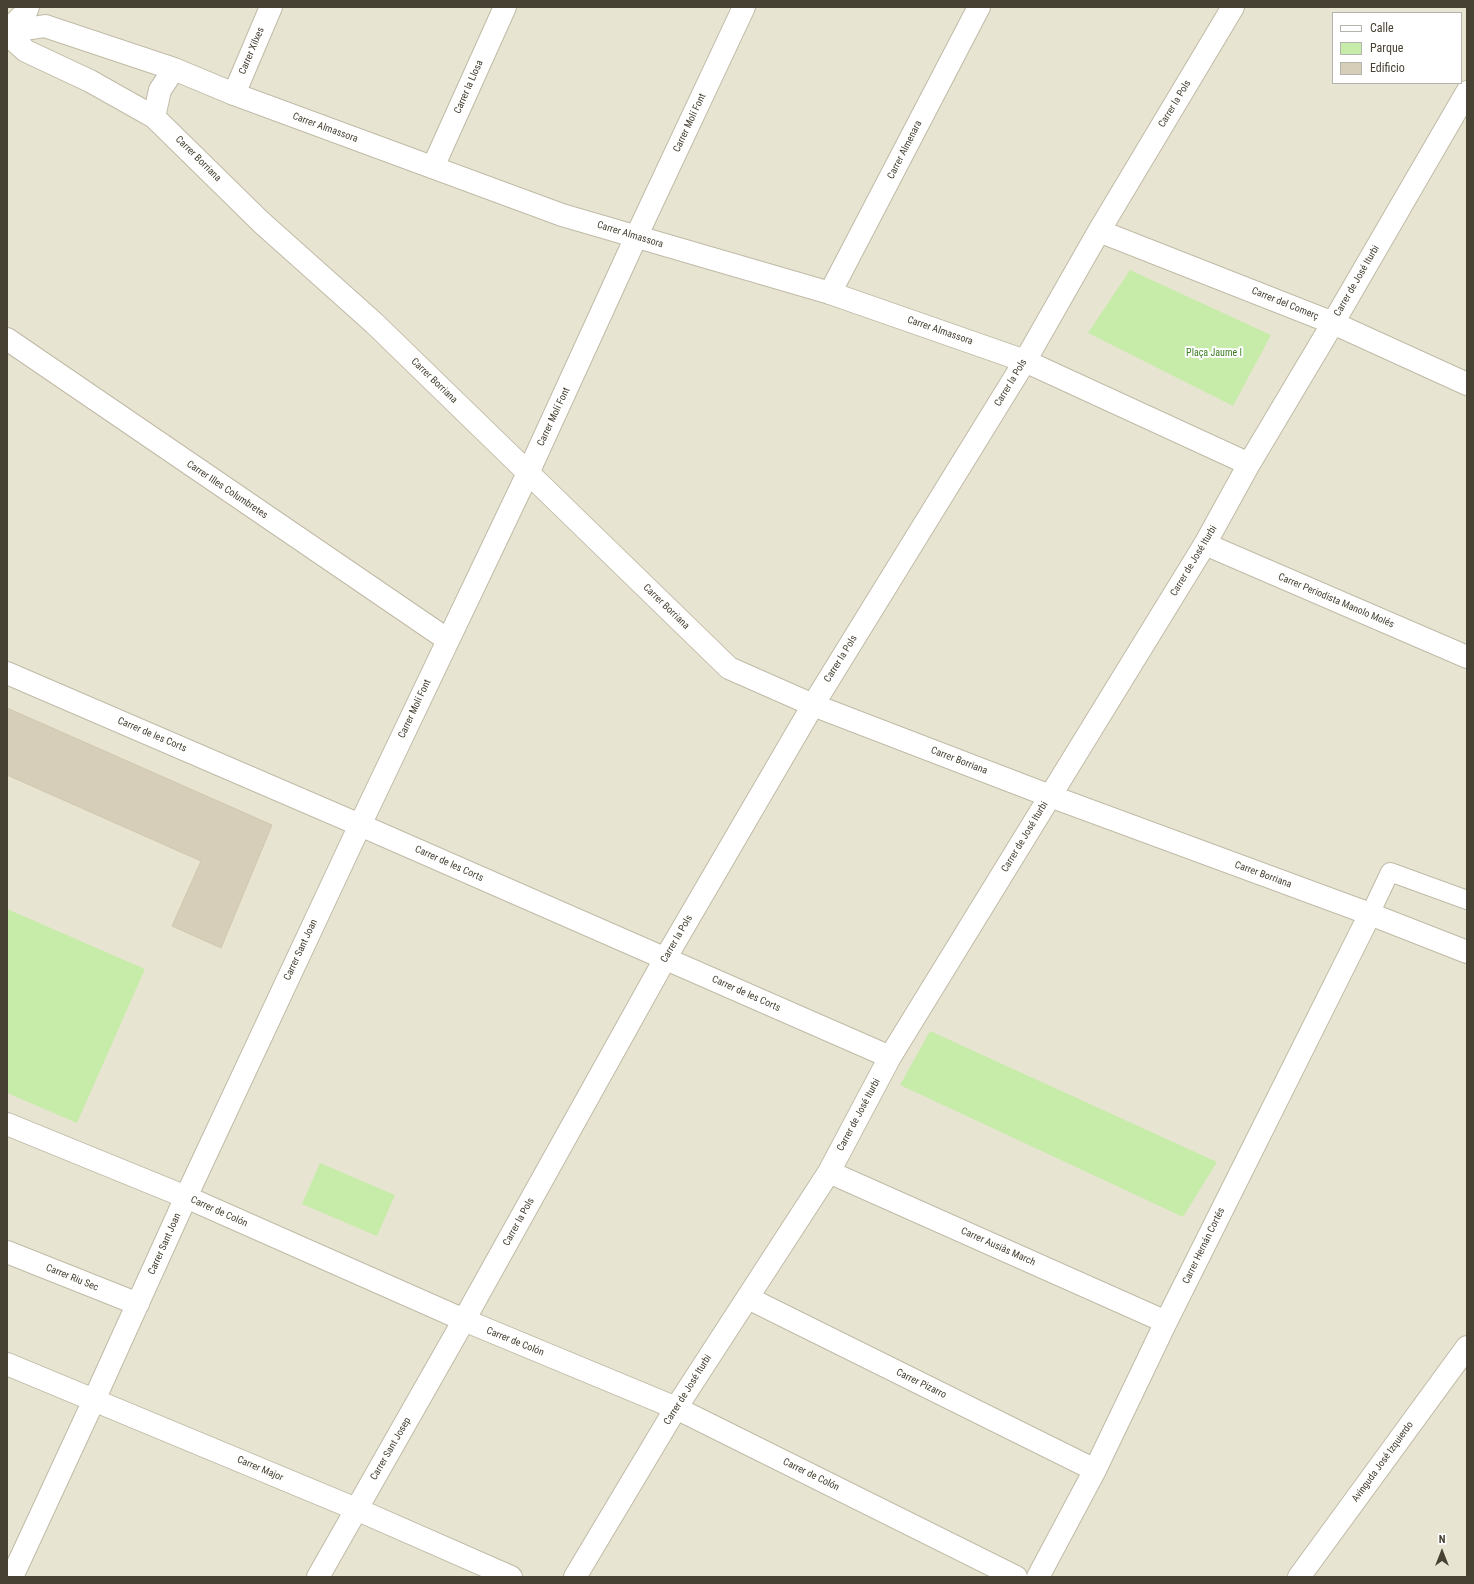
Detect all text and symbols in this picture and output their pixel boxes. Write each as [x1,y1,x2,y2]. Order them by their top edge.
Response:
legend [1332,12,1462,84]
text: Calle [1370,21,1394,35]
street label: Carrer Xilxes [237,26,267,76]
text: Parque [1370,41,1403,55]
street label: Carrer la Llosa [452,58,486,116]
text: Edificio [1370,61,1405,75]
street label: Carrer la Pols [1156,78,1194,130]
street label: Carrer Molí Font [671,92,709,154]
street label: Carrer Almassora [291,111,359,145]
street label: Carrer Almenara [885,119,925,181]
street label: Carrer Borriana [173,134,223,184]
street label: Carrer Almassora [595,219,665,251]
street label: Carrer de José Iturbi [1332,243,1382,319]
street label: Carrer del Comerç [1250,285,1320,323]
street label: Carrer Almassora [906,314,974,348]
park label: Plaça Jaume I [1186,347,1242,359]
street label: Carrer Borriana [408,356,460,406]
street label: Carrer la Pols [992,357,1030,409]
street label: Carrer Molí Font [535,386,573,448]
street label: Carrer Illes Columbretes [184,458,270,522]
street label: Carrer de José Iturbi [1168,523,1220,599]
street label: Carrer Periodista Manolo Molés [1276,571,1396,631]
street label: Carrer Borriana [640,582,692,632]
street label: Carrer la Pols [822,633,860,685]
street label: Carrer Molí Font [396,678,434,740]
street label: Carrer de les Corts [116,715,188,755]
street label: Carrer Borriana [929,745,989,777]
street label: Carrer de José Iturbi [999,799,1051,875]
street label: Carrer de les Corts [413,844,485,884]
street label: Carrer Borriana [1233,859,1293,891]
street label: Carrer la Pols [658,913,696,965]
street label: Carrer Sant Joan [282,918,320,982]
street label: Carrer de les Corts [710,974,782,1014]
street label: Carrer de José Iturbi [835,1077,883,1153]
street label: Carrer de Colón [189,1194,249,1230]
street label: Carrer la Pols [501,1196,537,1248]
street label: Carrer Hernán Cortés [1180,1206,1228,1286]
street label: Carrer Sant Joan [146,1211,184,1277]
street label: Carrer Ausiàs March [959,1225,1037,1269]
street label: Carrer Riu Sec [44,1262,100,1294]
street label: Carrer de Colón [484,1325,546,1359]
street label: Carrer de José Iturbi [662,1353,714,1427]
street label: Carrer Pizarro [894,1367,948,1401]
street label: Carrer Sant Josep [368,1415,414,1483]
street label: Avinguda José Izquierdo [1350,1419,1416,1505]
street label: Carrer Major [235,1454,285,1484]
street label: Carrer de Colón [781,1456,841,1494]
north arrow [1422,1532,1462,1572]
text: N [1439,1533,1445,1546]

